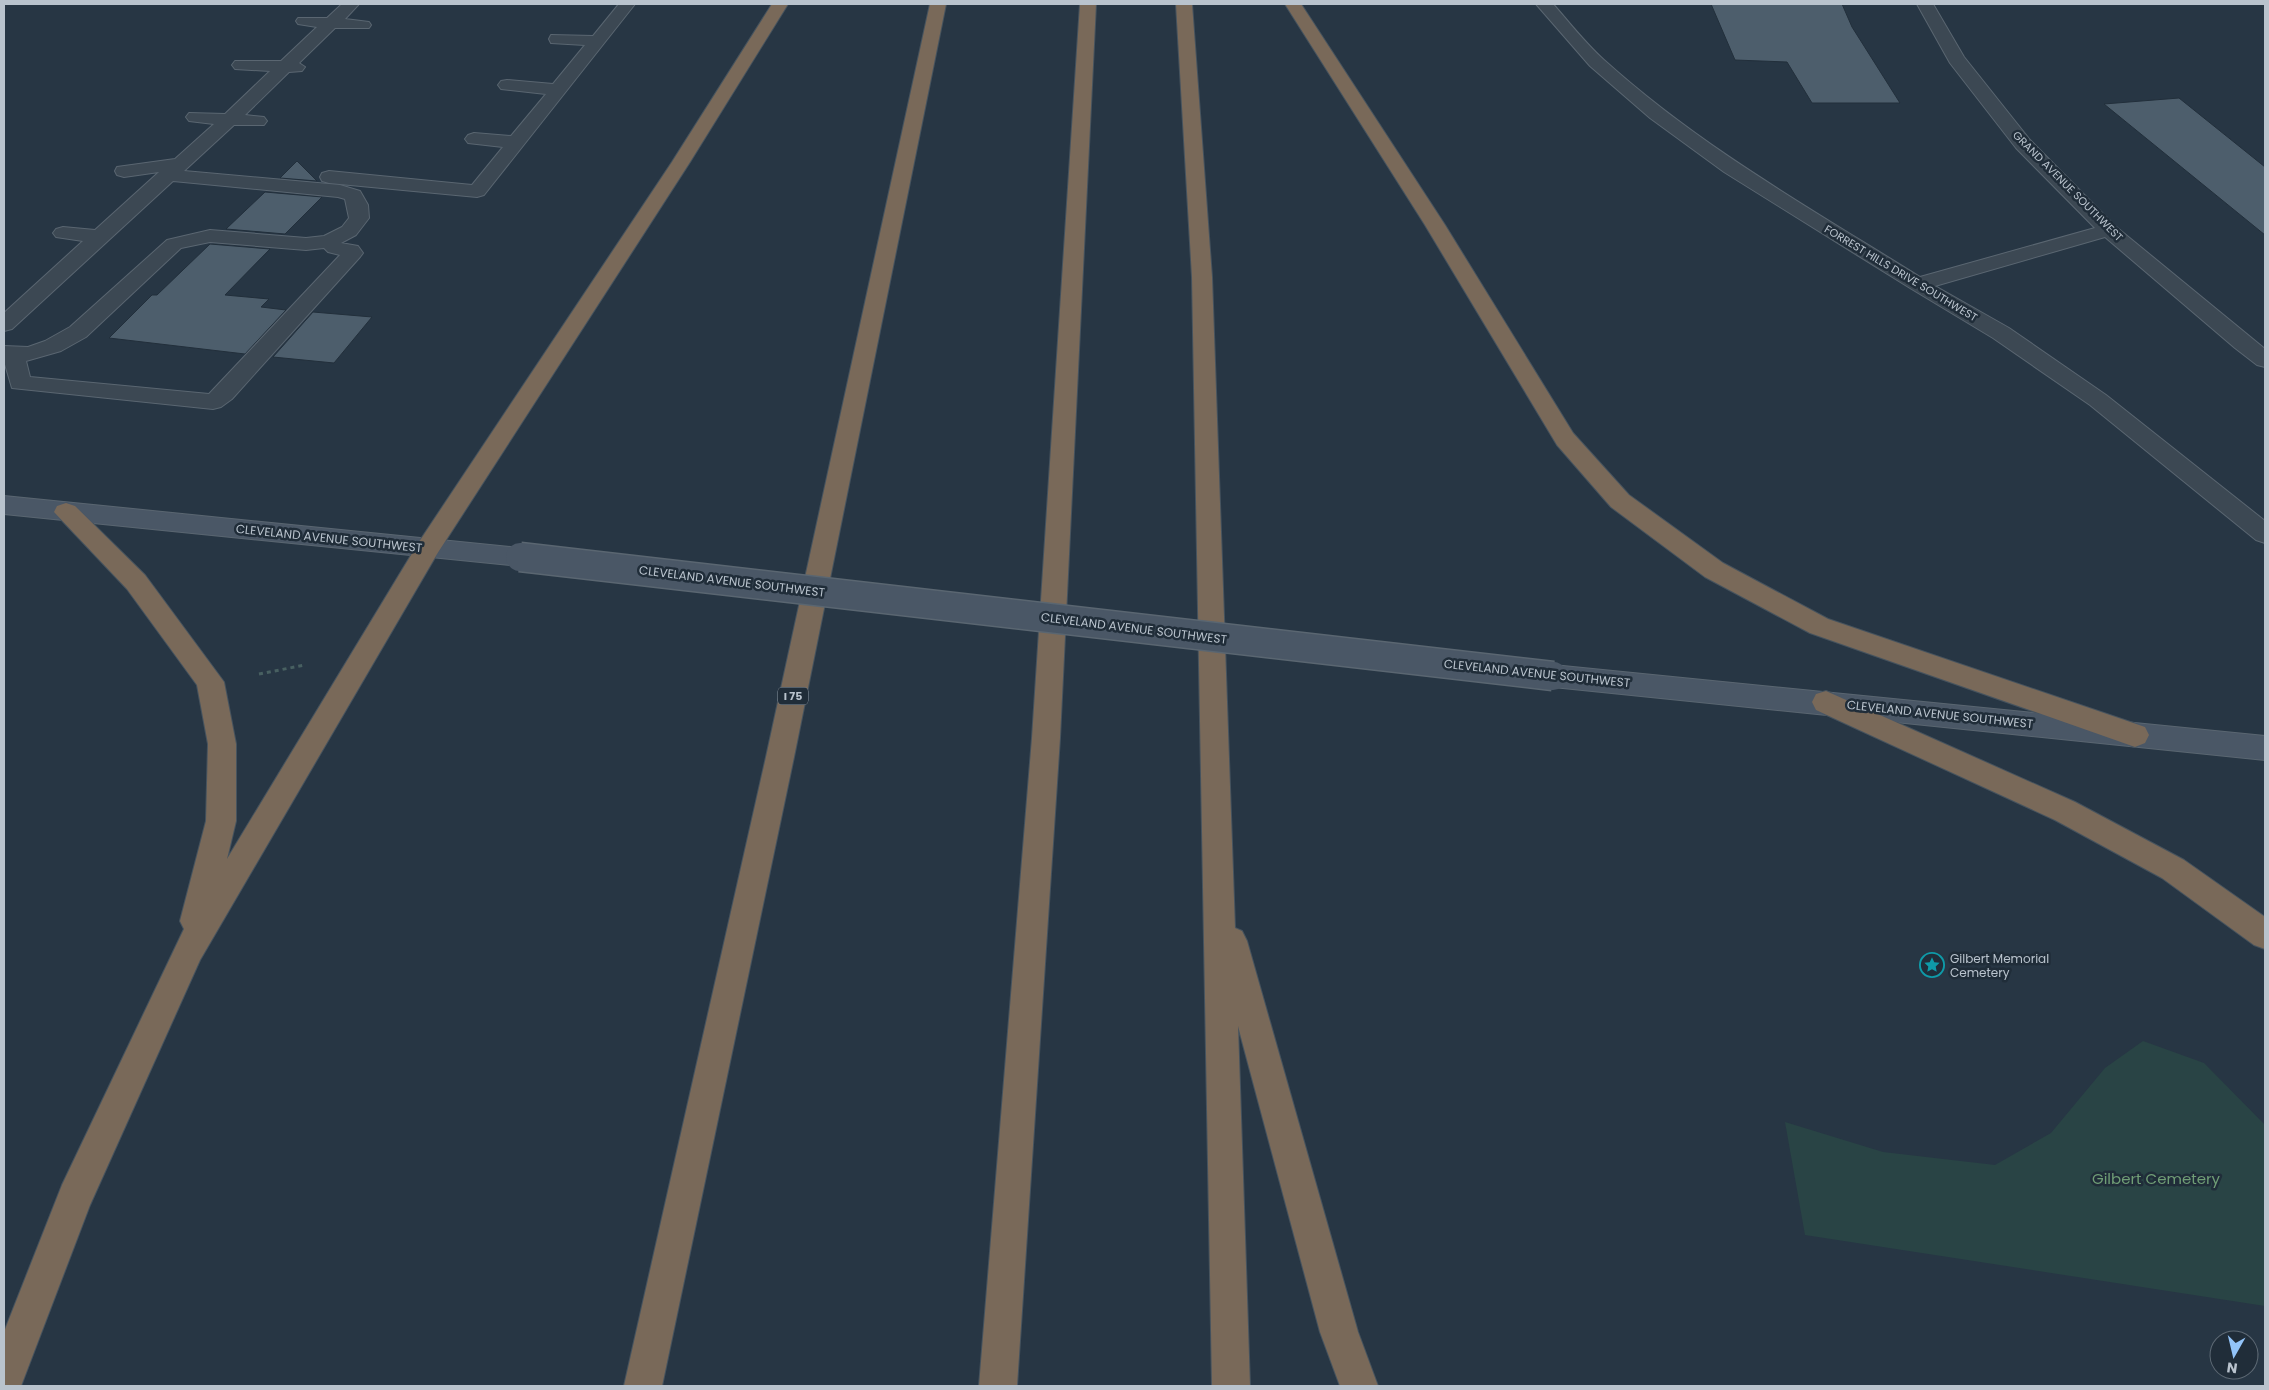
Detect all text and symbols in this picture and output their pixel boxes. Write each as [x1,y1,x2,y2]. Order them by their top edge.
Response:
street label: GRAND AVENUE SOUTHWEST [2009,127,2127,245]
street label: FORREST HILLS DRIVE SOUTHWEST [1822,221,1981,325]
street label: CLEVELAND AVENUE SOUTHWEST [235,520,424,556]
street label: CLEVELAND AVENUE SOUTHWEST [638,561,826,601]
street label: CLEVELAND AVENUE SOUTHWEST [1040,608,1228,648]
street label: CLEVELAND AVENUE SOUTHWEST [1443,655,1632,691]
road number: I 75 [778,688,808,704]
street label: CLEVELAND AVENUE SOUTHWEST [1846,696,2035,732]
place label: Gilbert Memorial Cemetery [1950,950,2049,981]
place icon: Gilbert Memorial Cemetery [1919,952,1945,978]
park label: Gilbert Cemetery [2092,1168,2221,1189]
north arrow [2209,1330,2259,1380]
text: N [2226,1357,2239,1379]

